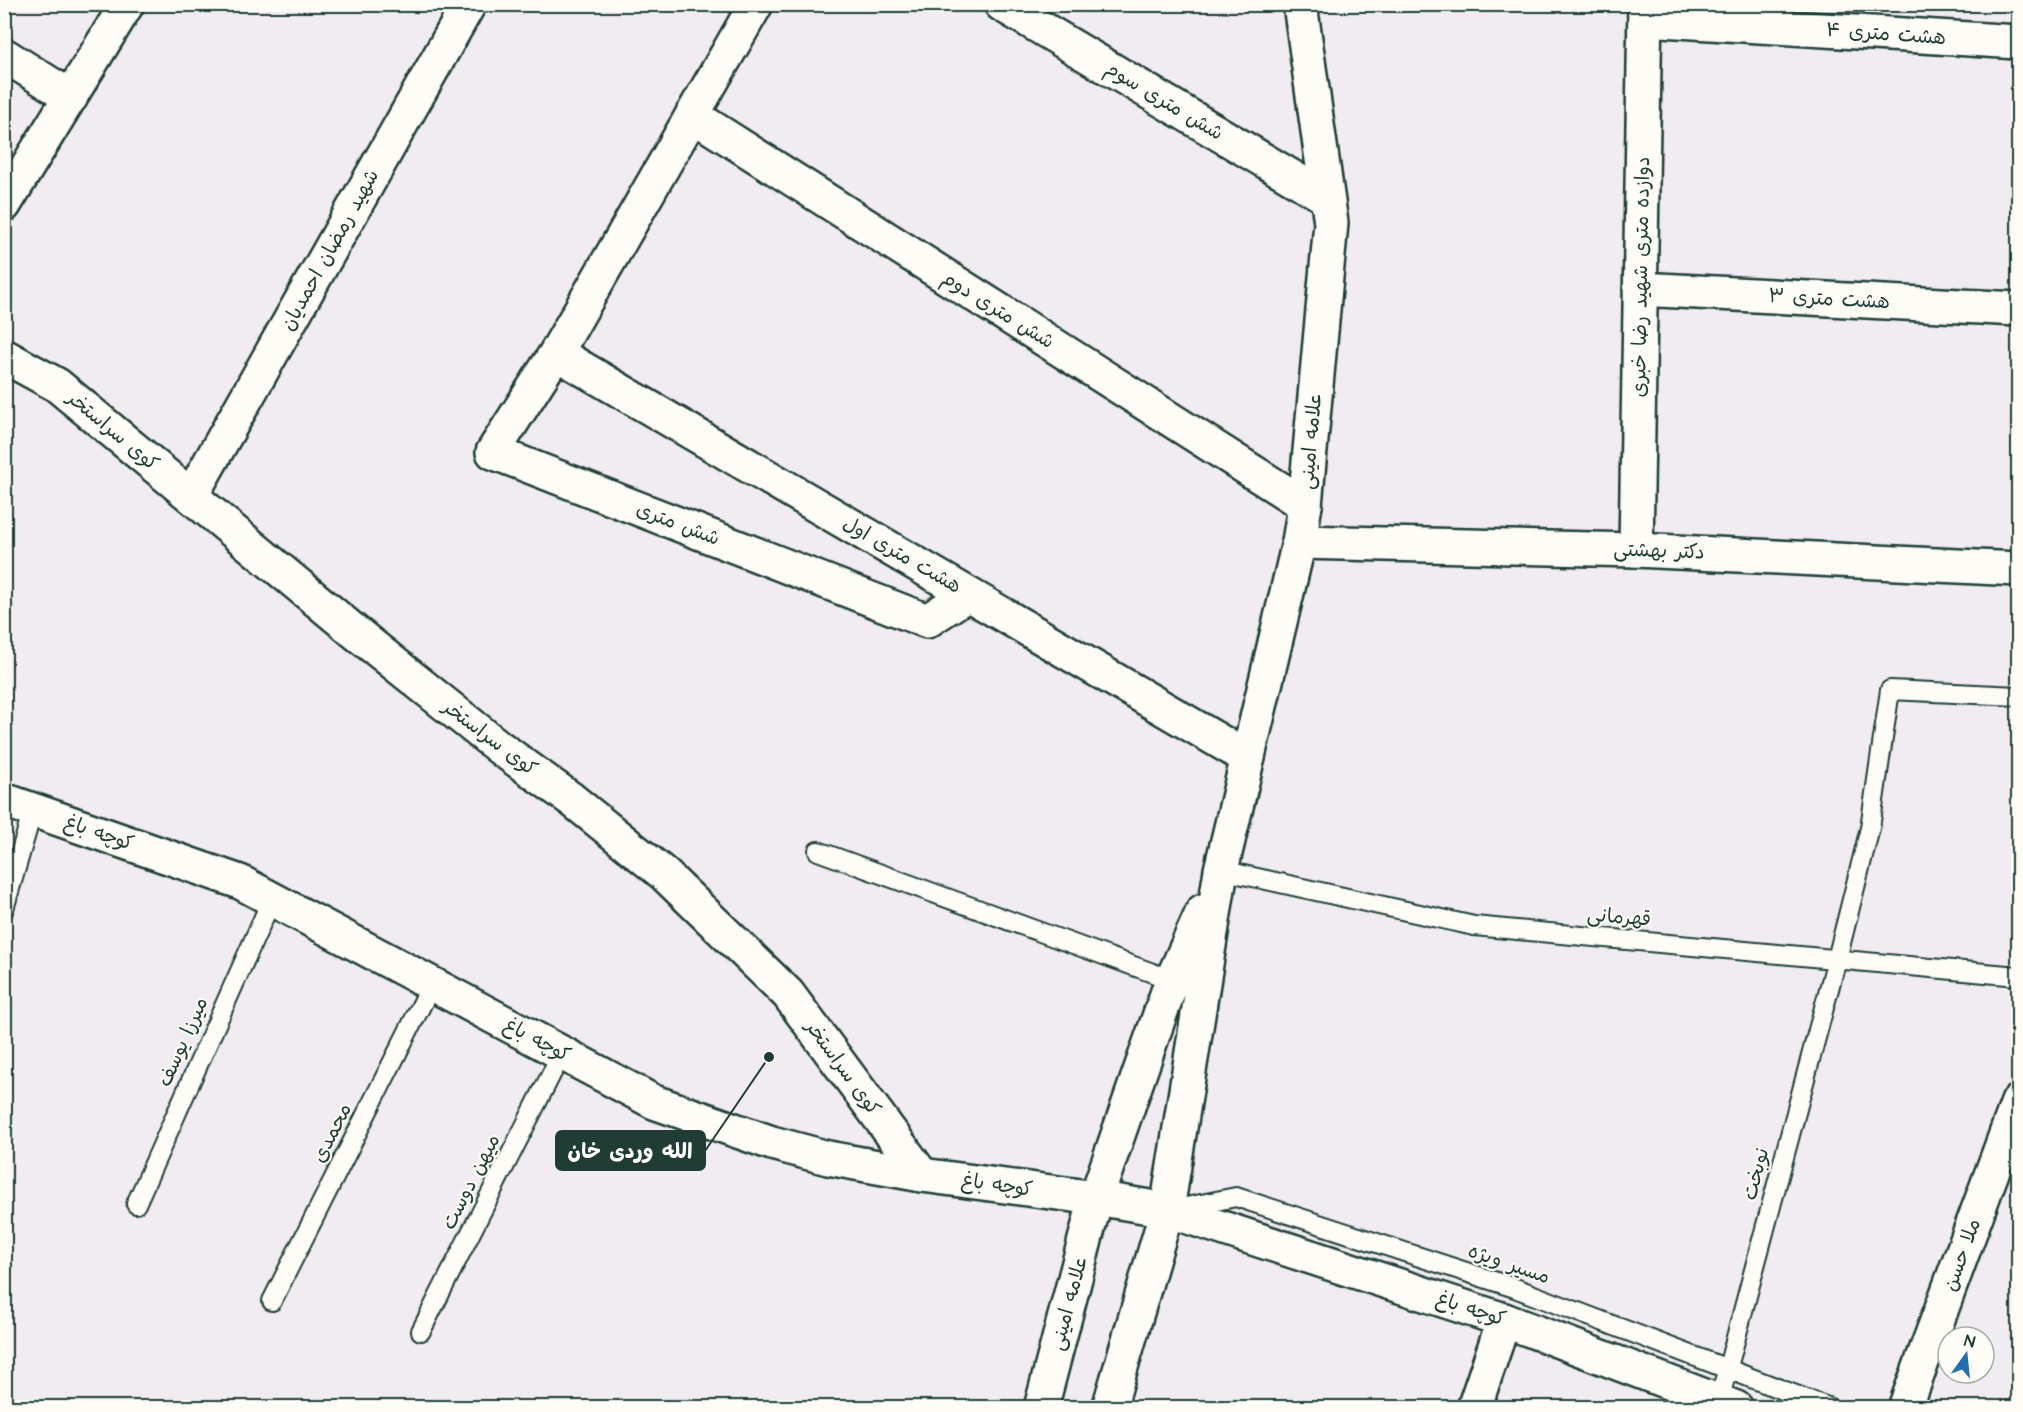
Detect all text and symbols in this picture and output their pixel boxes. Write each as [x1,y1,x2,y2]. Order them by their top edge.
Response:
street label: هشت متری ۴ [1825,16,1947,52]
street label: شش متری سوم [1099,55,1228,148]
street label: دوازده متری شهید رضا خبری [1625,156,1657,398]
street label: شهید رمضان احمدیان [274,164,386,336]
street label: شش متری دوم [936,264,1060,357]
street label: هشت متری ۳ [1767,282,1891,316]
street label: کوی سراستخر [60,383,165,478]
street label: علامه امینی [1293,391,1329,491]
street label: شش متری [632,495,724,553]
street label: هشت متری اول [837,510,967,600]
street label: دکتر بهشتی [1613,535,1705,567]
street label: کوی سراستخر [435,692,543,783]
street label: کوچه باغ [60,808,138,858]
street label: قهرمانی [1586,900,1652,934]
street label: میرزا یوسف [151,993,215,1091]
street label: کوچه باغ [499,1011,575,1069]
street label: کوی سراستخر [798,1013,887,1121]
street label: محمدی [305,1098,359,1168]
street label: میهن دوست [435,1129,507,1235]
callout: الله وردی خان [556,1131,705,1170]
text: الله وردی خان [568,1137,692,1166]
street label: نوبخت [1736,1145,1776,1203]
street label: کوچه باغ [959,1166,1035,1204]
street label: ملا حسن [1936,1215,1988,1295]
street label: مسیر ویژه [1464,1237,1554,1291]
street label: علامه امینی [1043,1252,1095,1354]
street label: کوچه باغ [1432,1285,1510,1333]
north arrow [1936,1325,1996,1385]
text: N [1962,1330,1977,1353]

